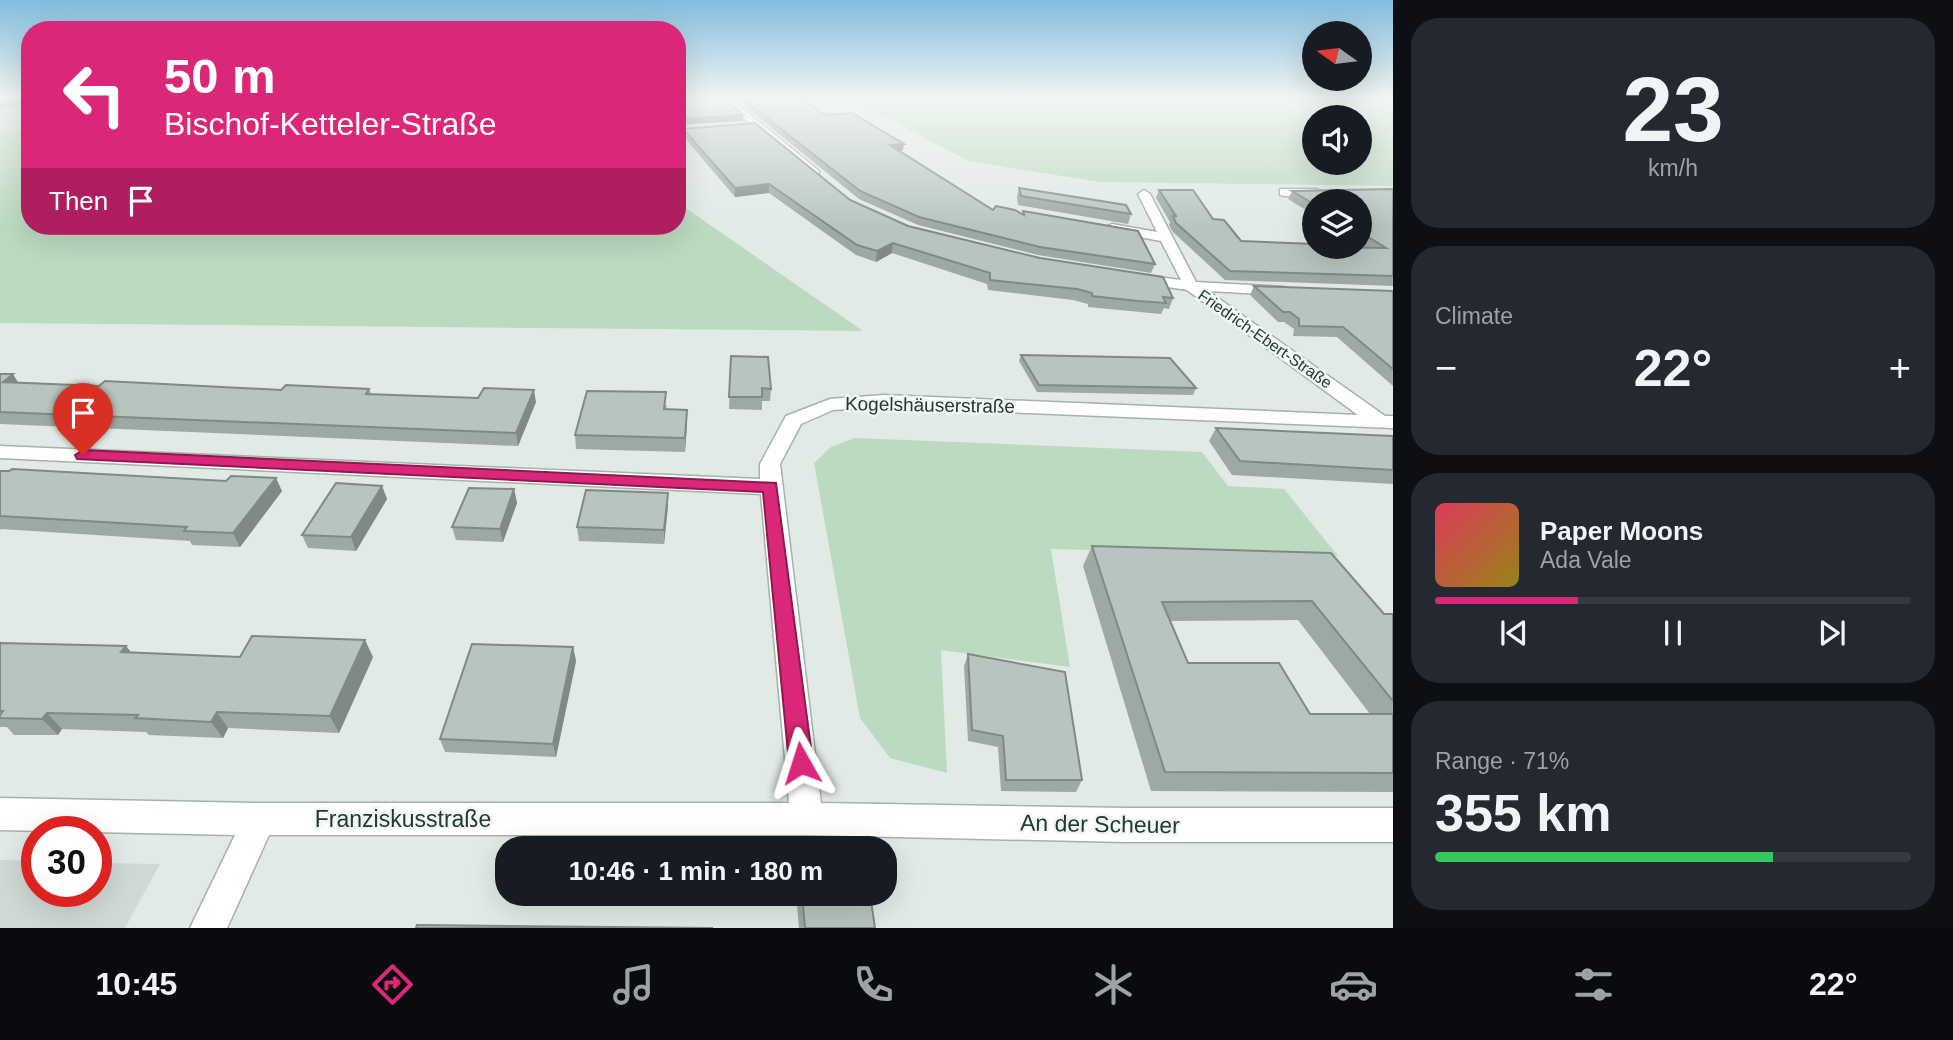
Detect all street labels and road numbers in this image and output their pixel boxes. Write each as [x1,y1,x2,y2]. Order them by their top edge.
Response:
street label: Friedrich-Ebert-Straße [1195,286,1335,392]
street label: Kogelshäuserstraße [845,393,1015,417]
street label: Franziskusstraße [315,806,491,832]
street label: An der Scheuer [1020,810,1180,838]

